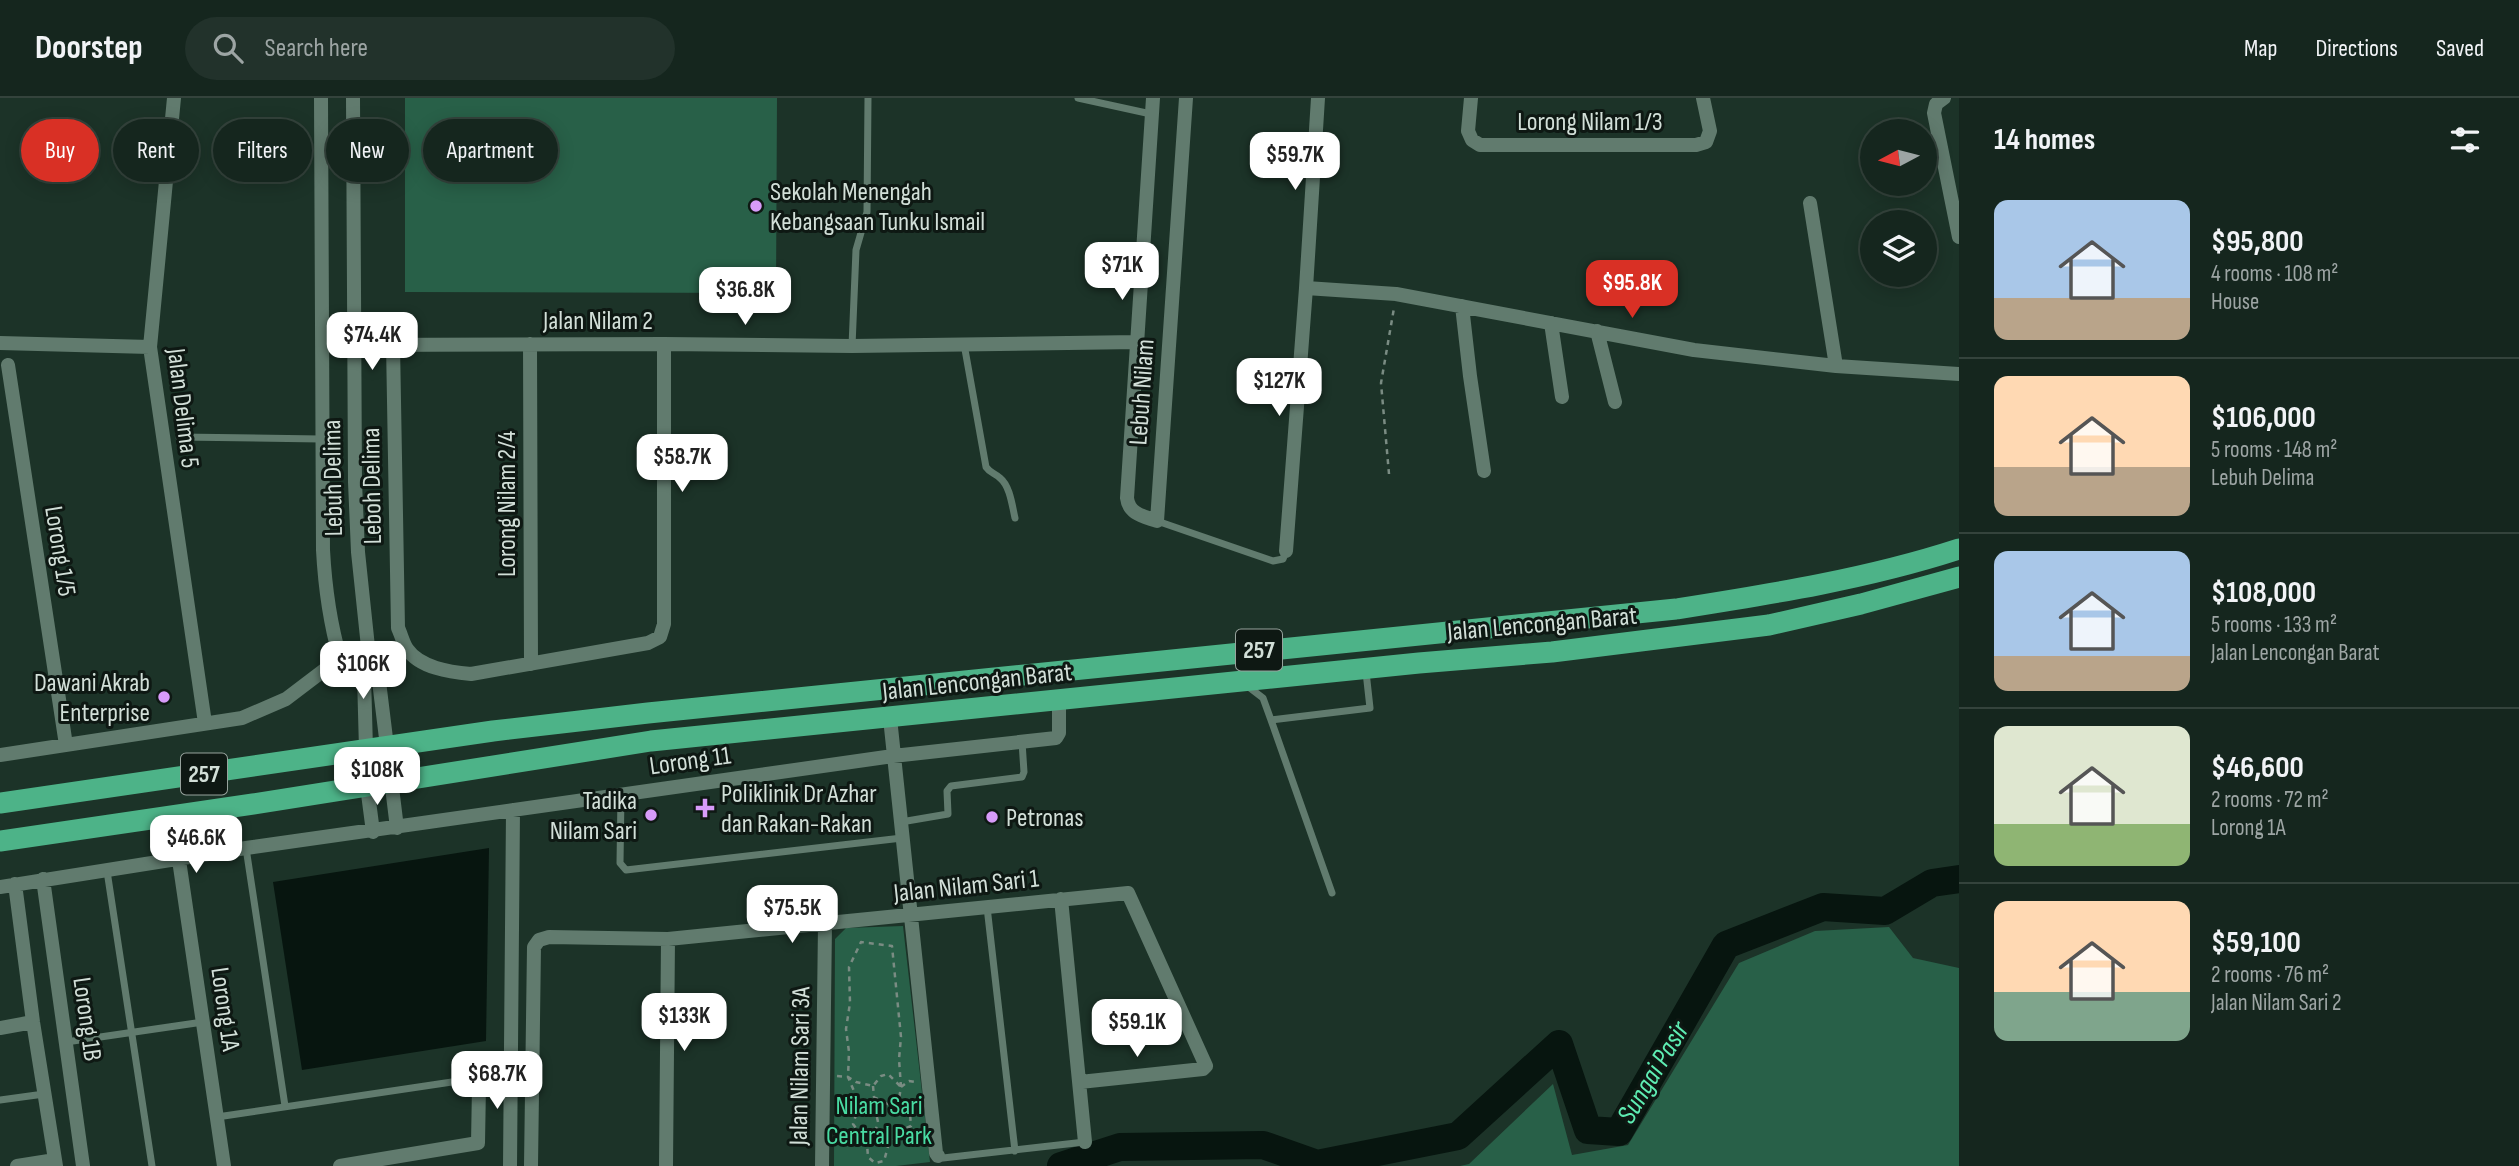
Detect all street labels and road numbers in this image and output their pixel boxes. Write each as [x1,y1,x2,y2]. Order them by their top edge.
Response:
street label: Lorong Nilam 1/3 [1517,107,1663,138]
street label: Jalan Nilam 2 [542,306,653,337]
street label: Lebuh Nilam [1123,338,1162,446]
street label: Jalan Delima 5 [160,346,205,470]
street label: Lebuh Delima [317,419,350,537]
street label: Leboh Delima [356,427,389,545]
street label: Lorong Nilam 2/4 [492,431,523,577]
street label: Lorong 1/5 [37,504,82,599]
street label: Jalan Lencongan Barat [1445,601,1638,648]
road number: 257 [1236,630,1282,670]
street label: Jalan Lencongan Barat [880,657,1074,708]
street label: Lorong 11 [648,740,733,783]
road number: 257 [181,754,227,794]
street label: Jalan Nilam Sari 1 [891,863,1040,910]
street label: Lorong 1A [203,965,246,1054]
street label: Lorong 1B [65,975,108,1063]
street label: Jalan Nilam Sari 3A [784,985,817,1147]

